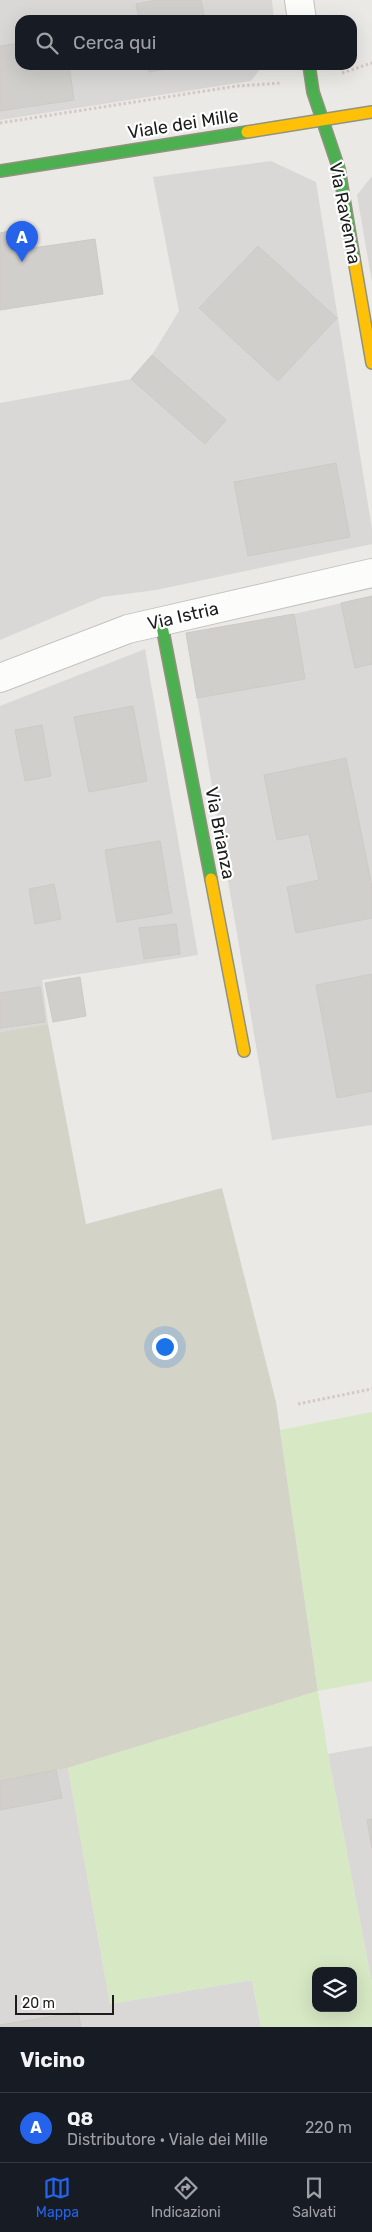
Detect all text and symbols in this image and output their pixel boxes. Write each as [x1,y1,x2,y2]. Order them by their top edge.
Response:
search box [15,15,357,70]
icon: search [33,29,61,57]
text: Cerca qui [73,31,156,54]
street label: Viale dei Mille [126,104,240,144]
street label: Via Ravenna [324,160,366,266]
pin: A [6,221,38,262]
street label: Via Istria [145,597,221,635]
street label: Via Brianza [200,785,240,881]
your location [152,1334,178,1360]
map controls [312,1967,357,2012]
button: layers [312,1967,357,2012]
scale bar [15,1992,114,2015]
text: 20 m [22,1995,55,2012]
text: Vicino [20,2047,85,2072]
text: Q8 [67,2107,93,2130]
text: A [30,2118,42,2137]
text: 220 m [305,2118,352,2137]
text: Distributore · Viale dei Mille [67,2130,268,2149]
tab: Mappa [36,2174,79,2221]
tab: Indicazioni [151,2174,221,2221]
tab: Salvati [292,2174,336,2221]

